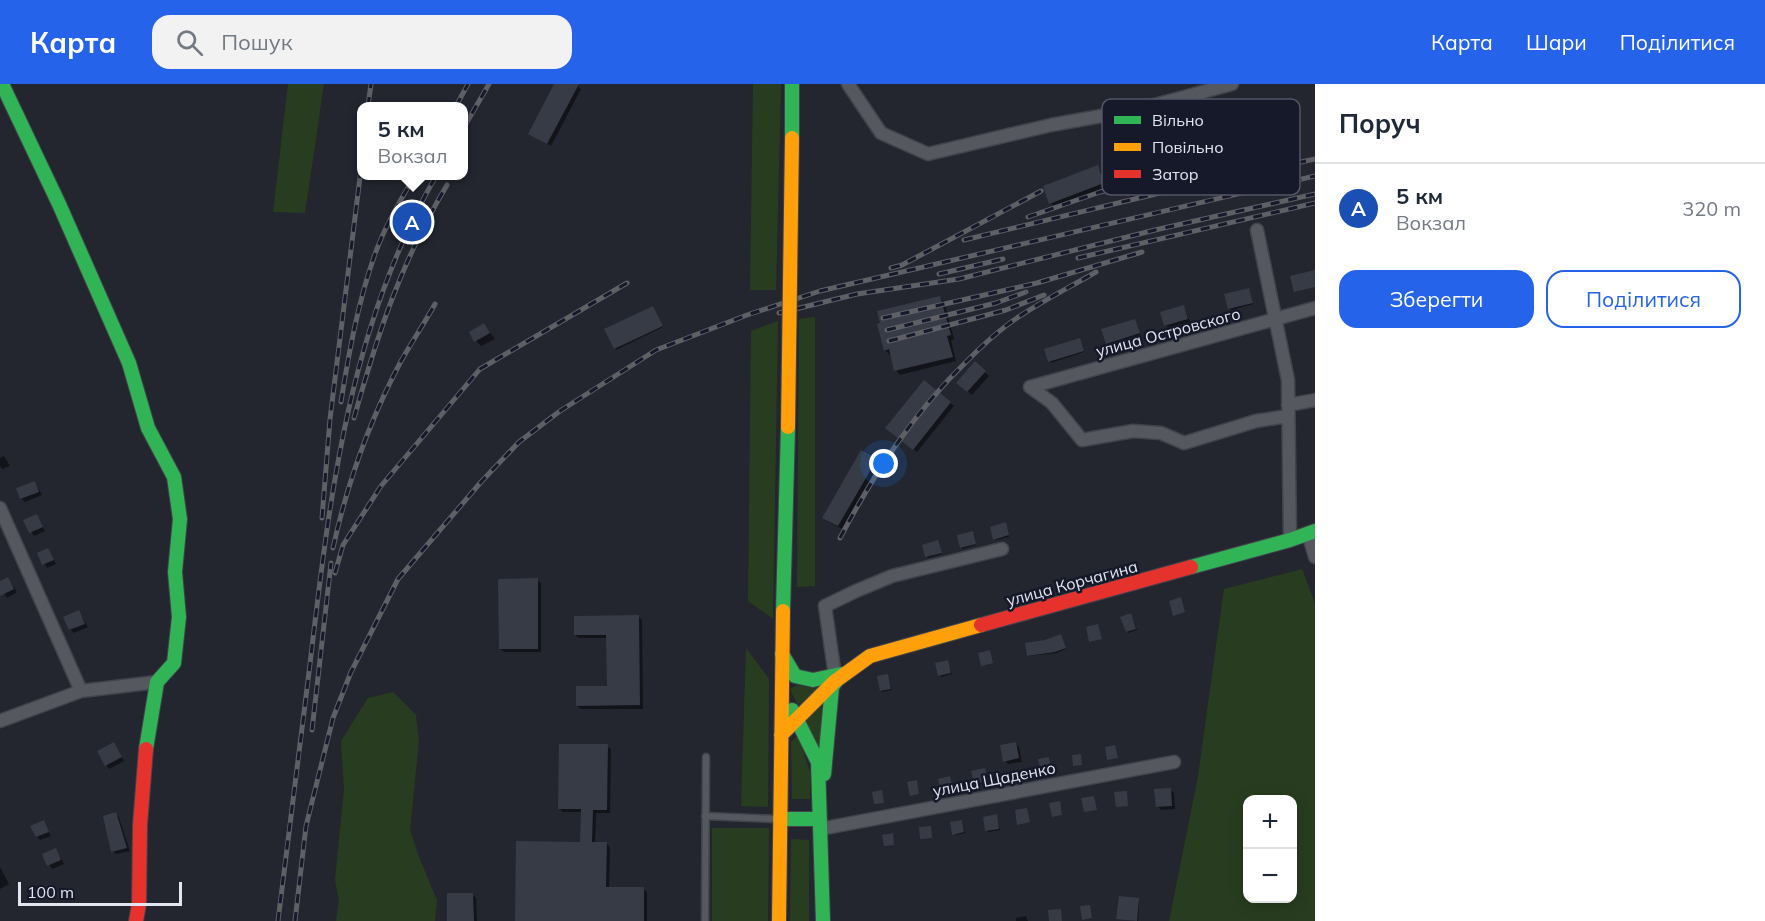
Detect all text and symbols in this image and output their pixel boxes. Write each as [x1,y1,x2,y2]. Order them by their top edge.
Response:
search box [152,15,572,69]
text: Карта [30,25,116,60]
icon: search [173,26,206,59]
text: Пошук [221,28,292,56]
text: Карта [1431,29,1493,55]
text: Шари [1526,29,1587,55]
text: Поділитися [1620,29,1735,55]
legend [1102,99,1300,195]
popup [357,102,468,180]
text: Поруч [1339,107,1421,140]
text: Вільно [1152,110,1204,130]
text: 5 км [377,115,425,143]
text: Повільно [1152,137,1223,157]
text: Вокзал [377,143,448,168]
text: Затор [1152,164,1199,184]
text: 5 км [1396,182,1443,210]
text: A [1351,196,1366,221]
text: 320 m [1682,196,1741,221]
pin: A [392,200,432,244]
text: Вокзал [1396,210,1466,235]
button: Зберегти [1339,270,1534,328]
button: Поділитися [1546,270,1741,328]
street label: улица Островского [1093,303,1243,361]
your location [869,449,898,478]
street label: улица Корчагина [1004,556,1140,610]
street label: улица Щаденко [931,757,1057,801]
map controls [1243,795,1297,903]
button: + [1243,795,1297,849]
button: − [1243,849,1297,903]
scale bar [18,879,182,906]
text: 100 m [27,882,74,902]

